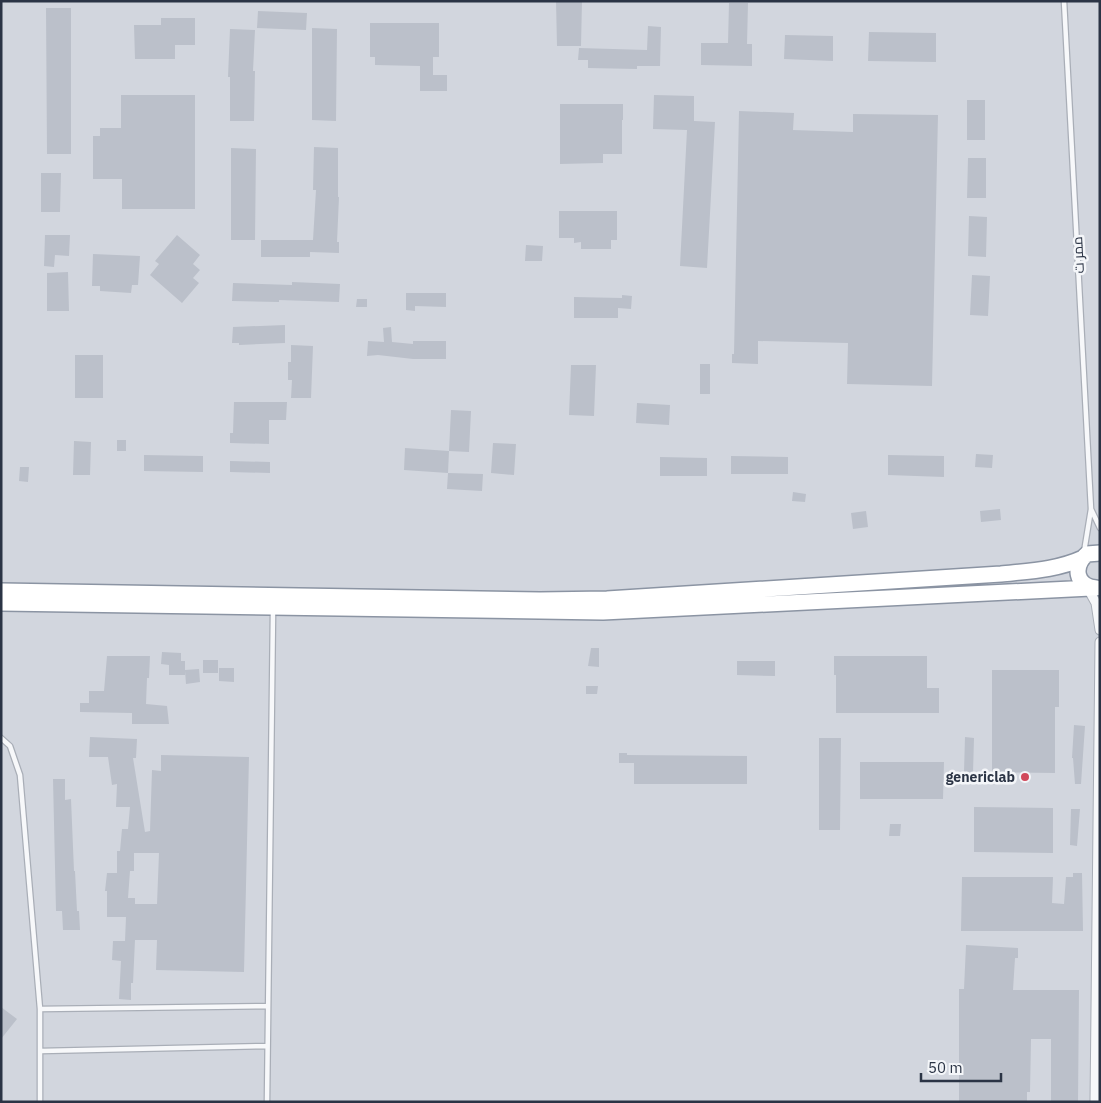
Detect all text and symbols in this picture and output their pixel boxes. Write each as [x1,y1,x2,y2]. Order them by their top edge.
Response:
street label: ممر ت [1068,236,1088,274]
place label: genericlab [946,768,1015,786]
marker: genericlab [1019,771,1031,783]
scale bar [921,1050,1001,1082]
text: 50 m [928,1058,963,1077]

